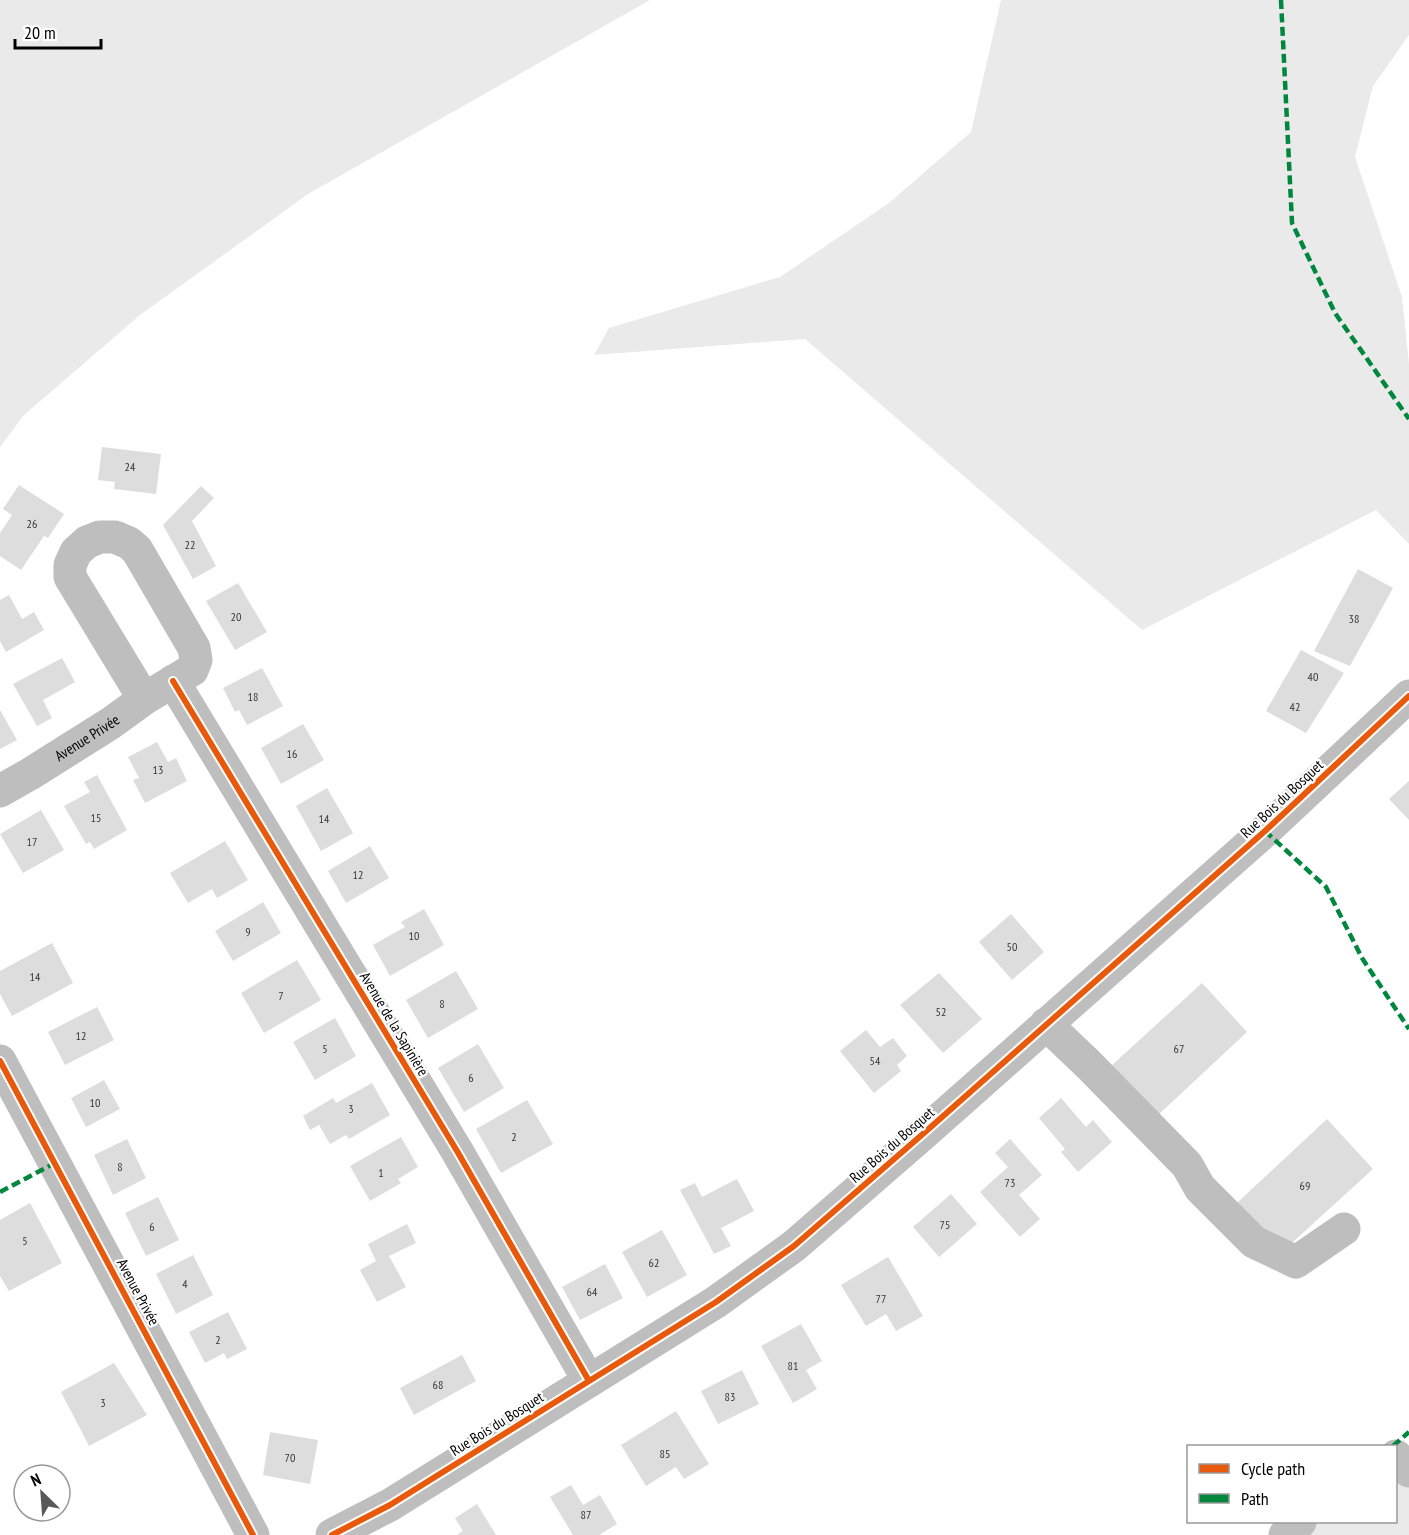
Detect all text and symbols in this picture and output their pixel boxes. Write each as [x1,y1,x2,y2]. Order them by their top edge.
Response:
scale bar [15,12,100,50]
text: 20 m [24,21,56,44]
house number: 24 [125,459,136,474]
house number: 26 [27,516,37,531]
house number: 22 [185,537,195,552]
house number: 20 [231,609,241,624]
house number: 38 [1349,611,1359,626]
house number: 40 [1308,669,1318,684]
house number: 18 [248,689,258,704]
house number: 42 [1290,699,1300,714]
street label: Avenue Privée [51,710,123,765]
house number: 16 [287,746,297,761]
street label: Rue Bois du Bosquet [1236,755,1327,842]
house number: 13 [153,762,163,777]
house number: 15 [91,810,101,825]
house number: 14 [319,811,330,826]
house number: 17 [27,834,37,849]
house number: 12 [353,867,363,882]
house number: 9 [245,924,251,939]
house number: 10 [409,928,419,943]
house number: 50 [1007,939,1017,954]
street label: Avenue de la Sapinière [356,968,433,1079]
house number: 14 [30,969,41,984]
house number: 7 [278,988,284,1003]
house number: 8 [439,996,445,1011]
house number: 52 [936,1004,946,1019]
house number: 12 [76,1028,86,1043]
house number: 5 [322,1041,328,1056]
house number: 67 [1174,1041,1184,1056]
house number: 54 [870,1053,881,1068]
house number: 6 [468,1070,474,1085]
house number: 10 [90,1095,100,1110]
house number: 3 [348,1101,354,1116]
street label: Rue Bois du Bosquet [845,1103,938,1187]
house number: 2 [511,1129,517,1144]
house number: 8 [117,1159,123,1174]
house number: 1 [378,1165,384,1180]
house number: 73 [1005,1175,1015,1190]
house number: 69 [1300,1178,1310,1193]
house number: 75 [940,1217,950,1232]
house number: 6 [149,1219,155,1234]
house number: 5 [22,1233,28,1248]
street label: Avenue Privée [113,1255,164,1328]
house number: 62 [649,1255,659,1270]
house number: 4 [182,1276,188,1291]
house number: 64 [587,1284,598,1299]
house number: 77 [876,1291,886,1306]
house number: 2 [215,1332,221,1347]
house number: 81 [788,1358,798,1373]
house number: 68 [433,1377,443,1392]
street label: Rue Bois du Bosquet [447,1387,547,1460]
house number: 83 [725,1389,735,1404]
house number: 3 [100,1395,106,1410]
legend [1187,1445,1397,1523]
house number: 85 [660,1446,670,1461]
house number: 70 [285,1450,295,1465]
text: Cycle path [1241,1457,1305,1480]
north arrow [12,1463,72,1523]
text: N [28,1469,44,1490]
text: Path [1241,1487,1269,1510]
house number: 87 [581,1507,591,1522]

